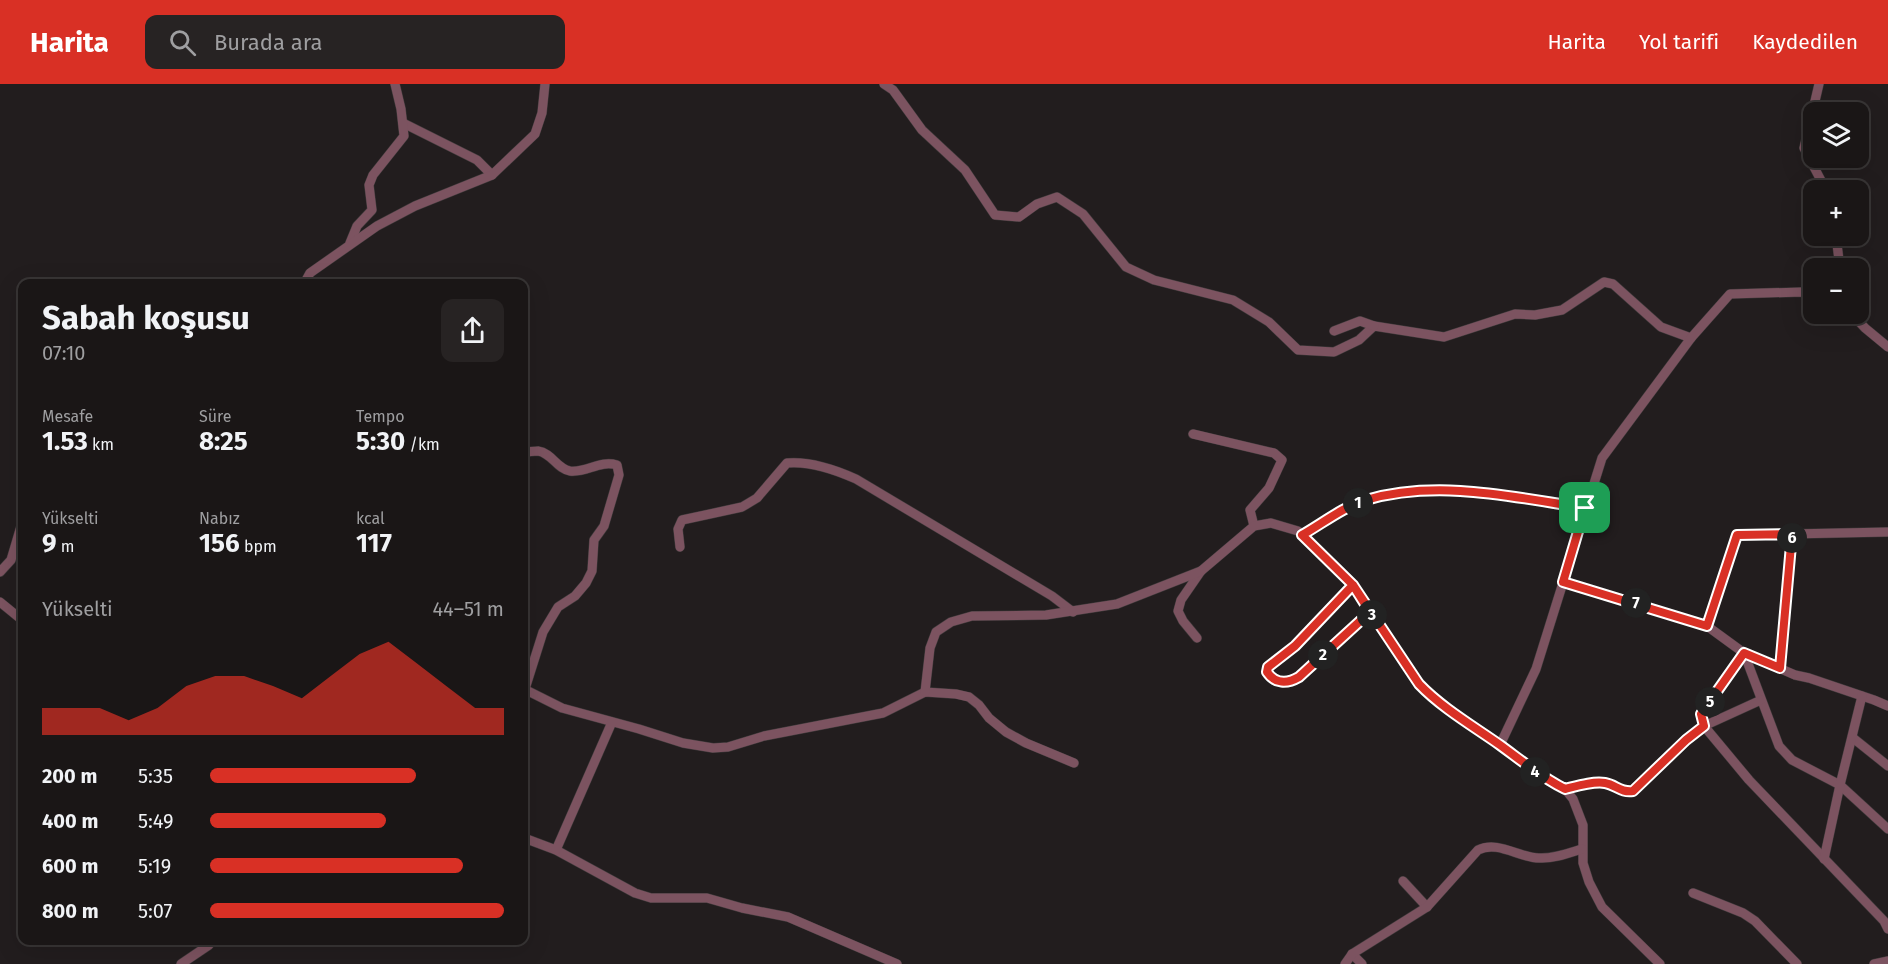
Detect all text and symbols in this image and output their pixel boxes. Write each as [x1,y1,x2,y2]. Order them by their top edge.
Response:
search box [145,15,565,69]
text: Harita [30,26,109,59]
icon: search [166,26,199,59]
text: Burada ara [214,29,322,56]
text: Harita [1547,29,1606,55]
text: Yol tarifi [1639,29,1719,55]
text: Kaydedilen [1752,29,1858,55]
map controls [1803,102,1869,324]
button: layers [1803,102,1869,168]
button: + [1803,180,1869,246]
button: − [1803,258,1869,324]
text: Sabah koşusu [42,298,250,338]
button: share [441,299,504,362]
text: 07:10 [42,341,85,365]
text: Mesafe [42,407,93,426]
text: Süre [199,407,231,426]
text: Tempo [356,407,405,426]
text: 1.53 [42,426,88,457]
text: 8:25 [199,426,248,457]
text: 5:30 [356,426,405,457]
text: km [88,435,114,454]
text: /km [405,435,440,454]
pin [1559,482,1610,533]
pin: 1 [1343,488,1373,518]
icon: arrive [1568,491,1601,524]
text: 1 [1354,493,1362,512]
text: Yükselti [42,509,99,528]
text: Nabız [199,509,240,528]
text: kcal [356,509,385,528]
pin: 6 [1777,523,1807,553]
text: 9 [42,528,57,559]
text: 156 [199,528,240,559]
text: 117 [356,528,392,559]
text: 6 [1787,528,1797,547]
text: m [57,537,75,556]
text: bpm [240,537,277,556]
pin: 7 [1621,588,1651,618]
text: 7 [1632,593,1640,612]
text: Yükselti [42,597,113,621]
text: 44–51 m [432,597,504,621]
pin: 3 [1357,600,1387,630]
text: 3 [1368,605,1376,624]
pin: 2 [1308,640,1338,670]
text: 2 [1319,645,1327,664]
pin: 5 [1695,687,1725,717]
text: 5 [1706,692,1714,711]
pin: 4 [1520,757,1550,787]
text: 4 [1530,762,1540,781]
text: 200 m [42,764,97,788]
text: 5:35 [138,764,173,788]
text: 400 m [42,809,98,833]
text: 5:49 [138,809,173,833]
text: 600 m [42,854,98,878]
text: 5:19 [138,854,171,878]
text: 800 m [42,899,99,923]
text: 5:07 [138,899,172,923]

